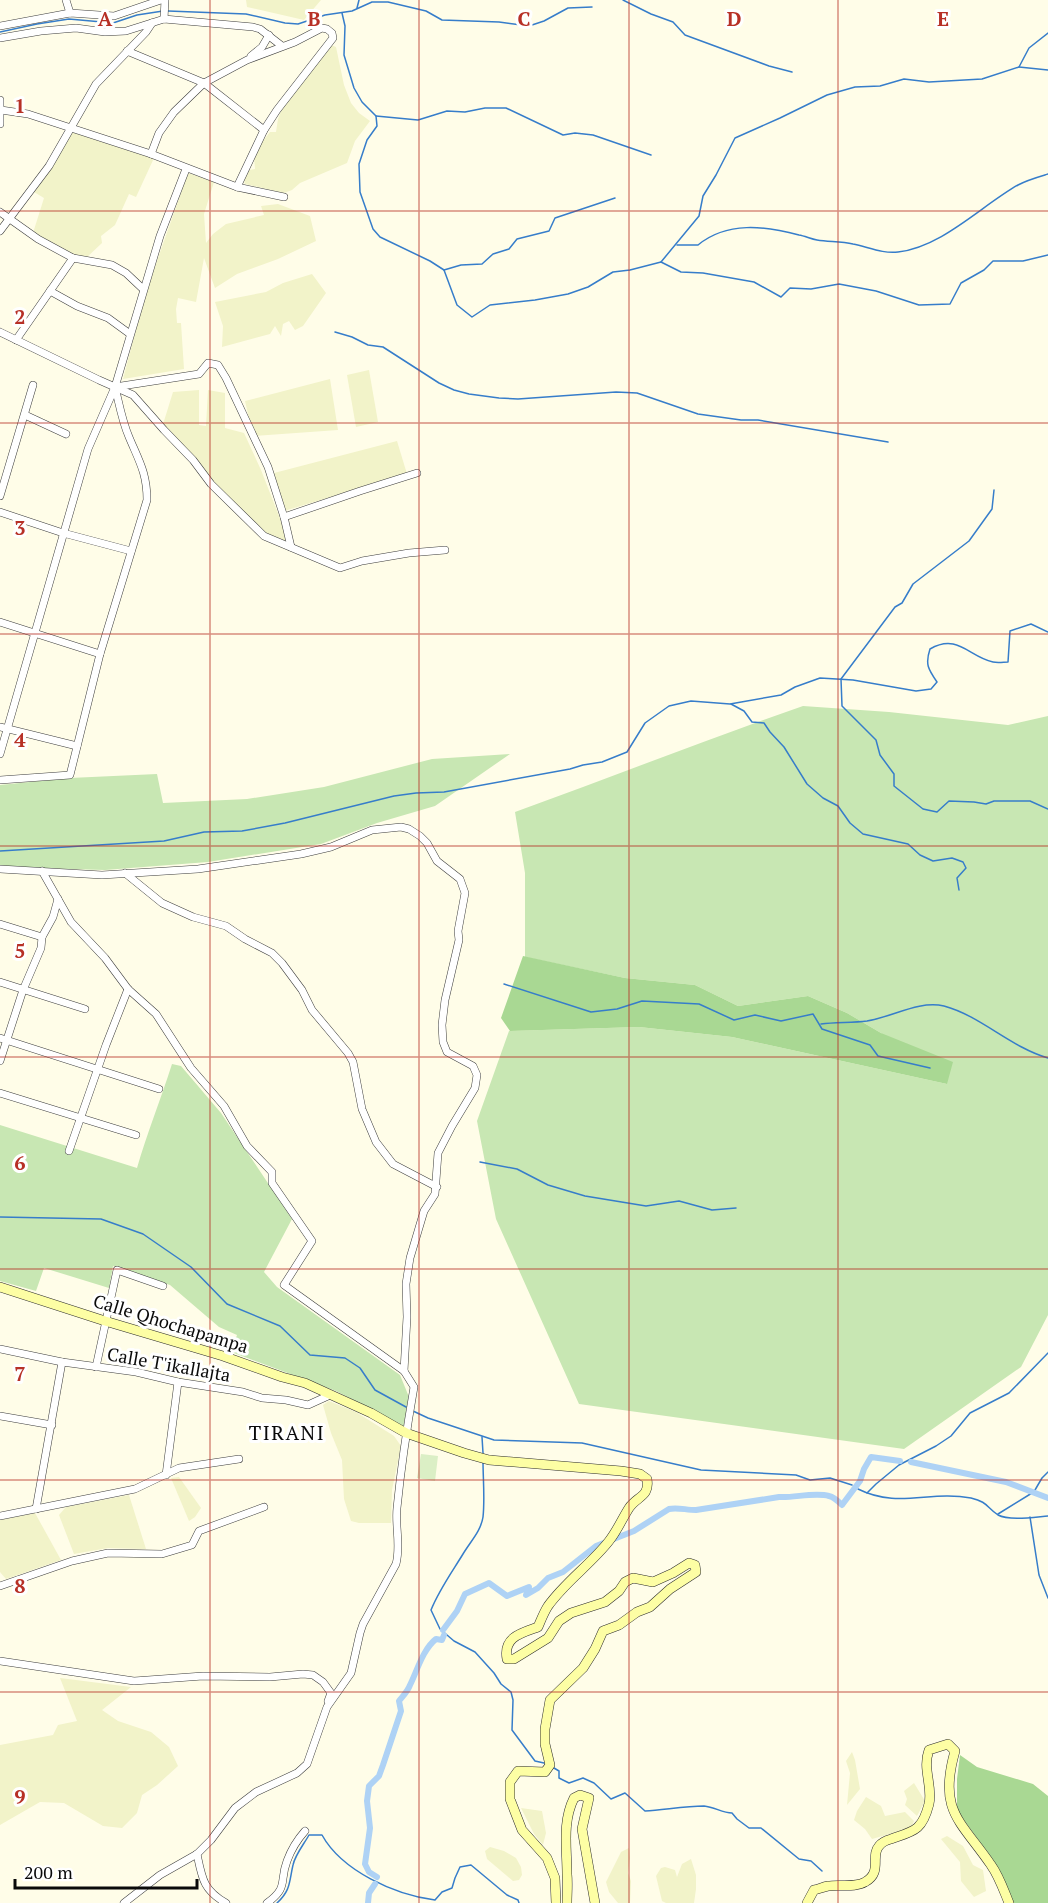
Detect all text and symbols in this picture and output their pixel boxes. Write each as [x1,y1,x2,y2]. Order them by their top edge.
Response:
text: A [98,5,113,32]
text: B [308,5,321,32]
text: C [517,5,531,32]
text: D [727,5,741,32]
text: E [937,5,949,32]
text: 1 [14,92,26,119]
text: 2 [14,303,26,330]
text: 3 [14,514,26,541]
text: 4 [14,726,26,753]
text: 5 [14,937,26,964]
text: 6 [14,1149,26,1176]
street label: Calle Qhochapampa [91,1288,251,1358]
street label: Calle T'ikallajta [105,1341,233,1387]
text: 7 [14,1360,26,1387]
district label: TIRANI [249,1419,325,1446]
text: 8 [14,1572,26,1599]
text: 9 [14,1783,26,1810]
scale bar [15,1852,196,1890]
text: 200 m [24,1860,73,1884]

